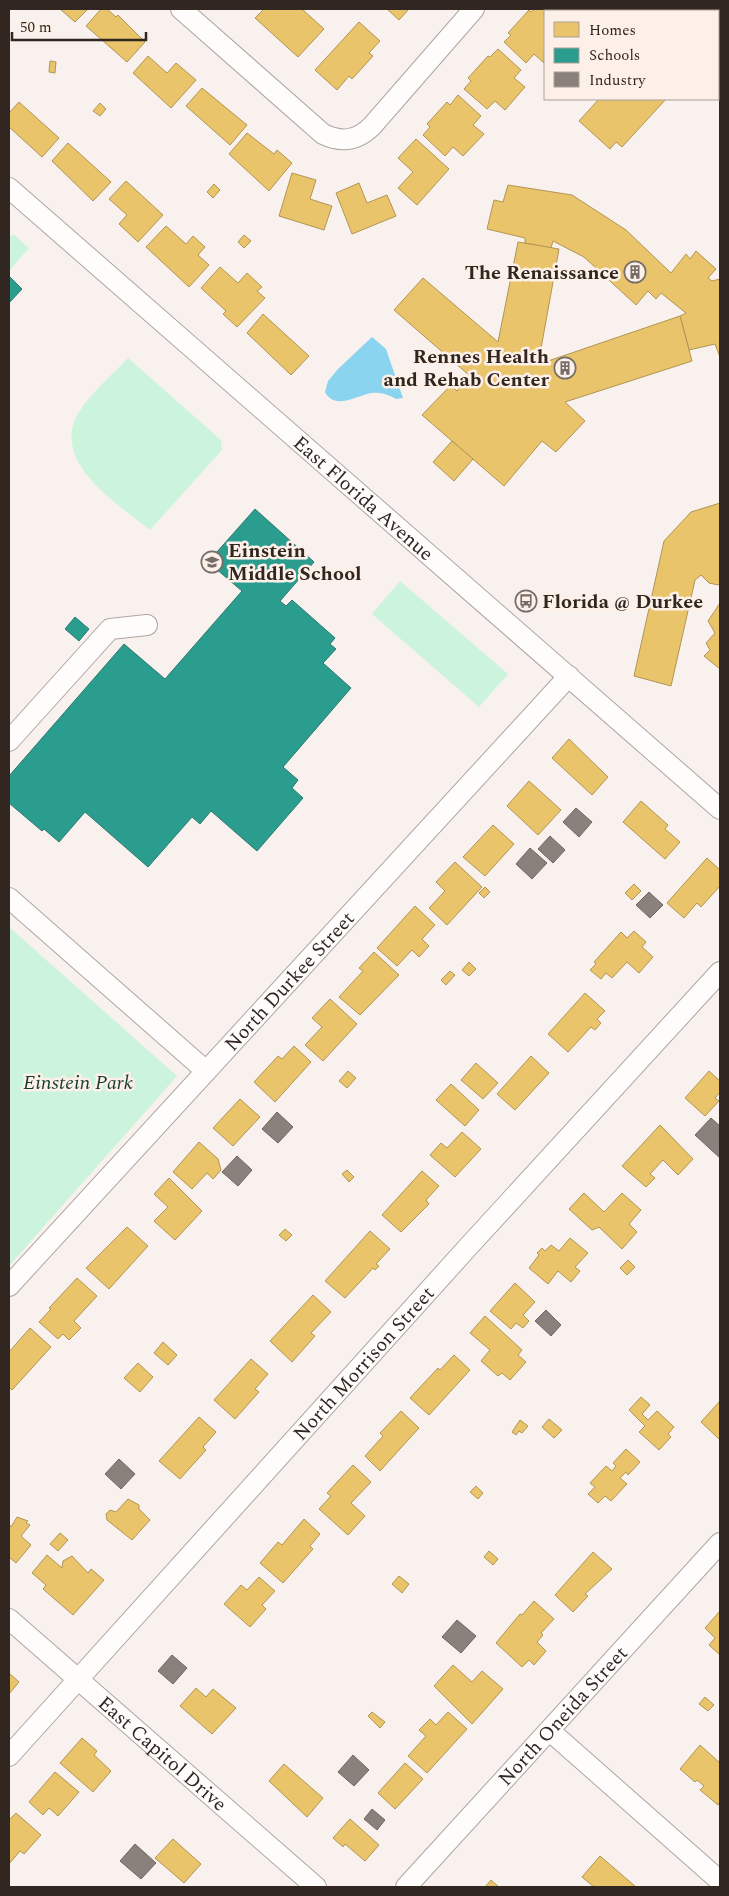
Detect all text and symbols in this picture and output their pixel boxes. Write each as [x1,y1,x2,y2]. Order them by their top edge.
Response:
scale bar [12,10,146,42]
legend [544,10,719,100]
text: 50 m [20,16,52,39]
text: Homes [589,19,636,42]
text: Schools [589,44,640,67]
text: Industry [589,69,646,92]
place label: The Renaissance [465,258,619,288]
building icon: The Renaissance [623,260,647,284]
place label: Rennes Health and Rehab Center [384,342,549,395]
building icon: Rennes Health and Rehab Center [553,356,577,380]
street label: East Florida Avenue [286,429,440,569]
place label: Einstein Middle School [228,536,362,589]
school or university icon: Einstein Middle School [200,550,224,574]
place label: Florida @ Durkee [542,587,703,617]
bus stop icon: Florida @ Durkee [514,589,538,613]
street label: North Durkee Street [218,905,362,1058]
park label: Einstein Park [23,1068,134,1098]
street label: North Morrison Street [286,1280,442,1448]
street label: North Oneida Street [491,1639,635,1793]
street label: East Capitol Drive [91,1689,233,1819]

